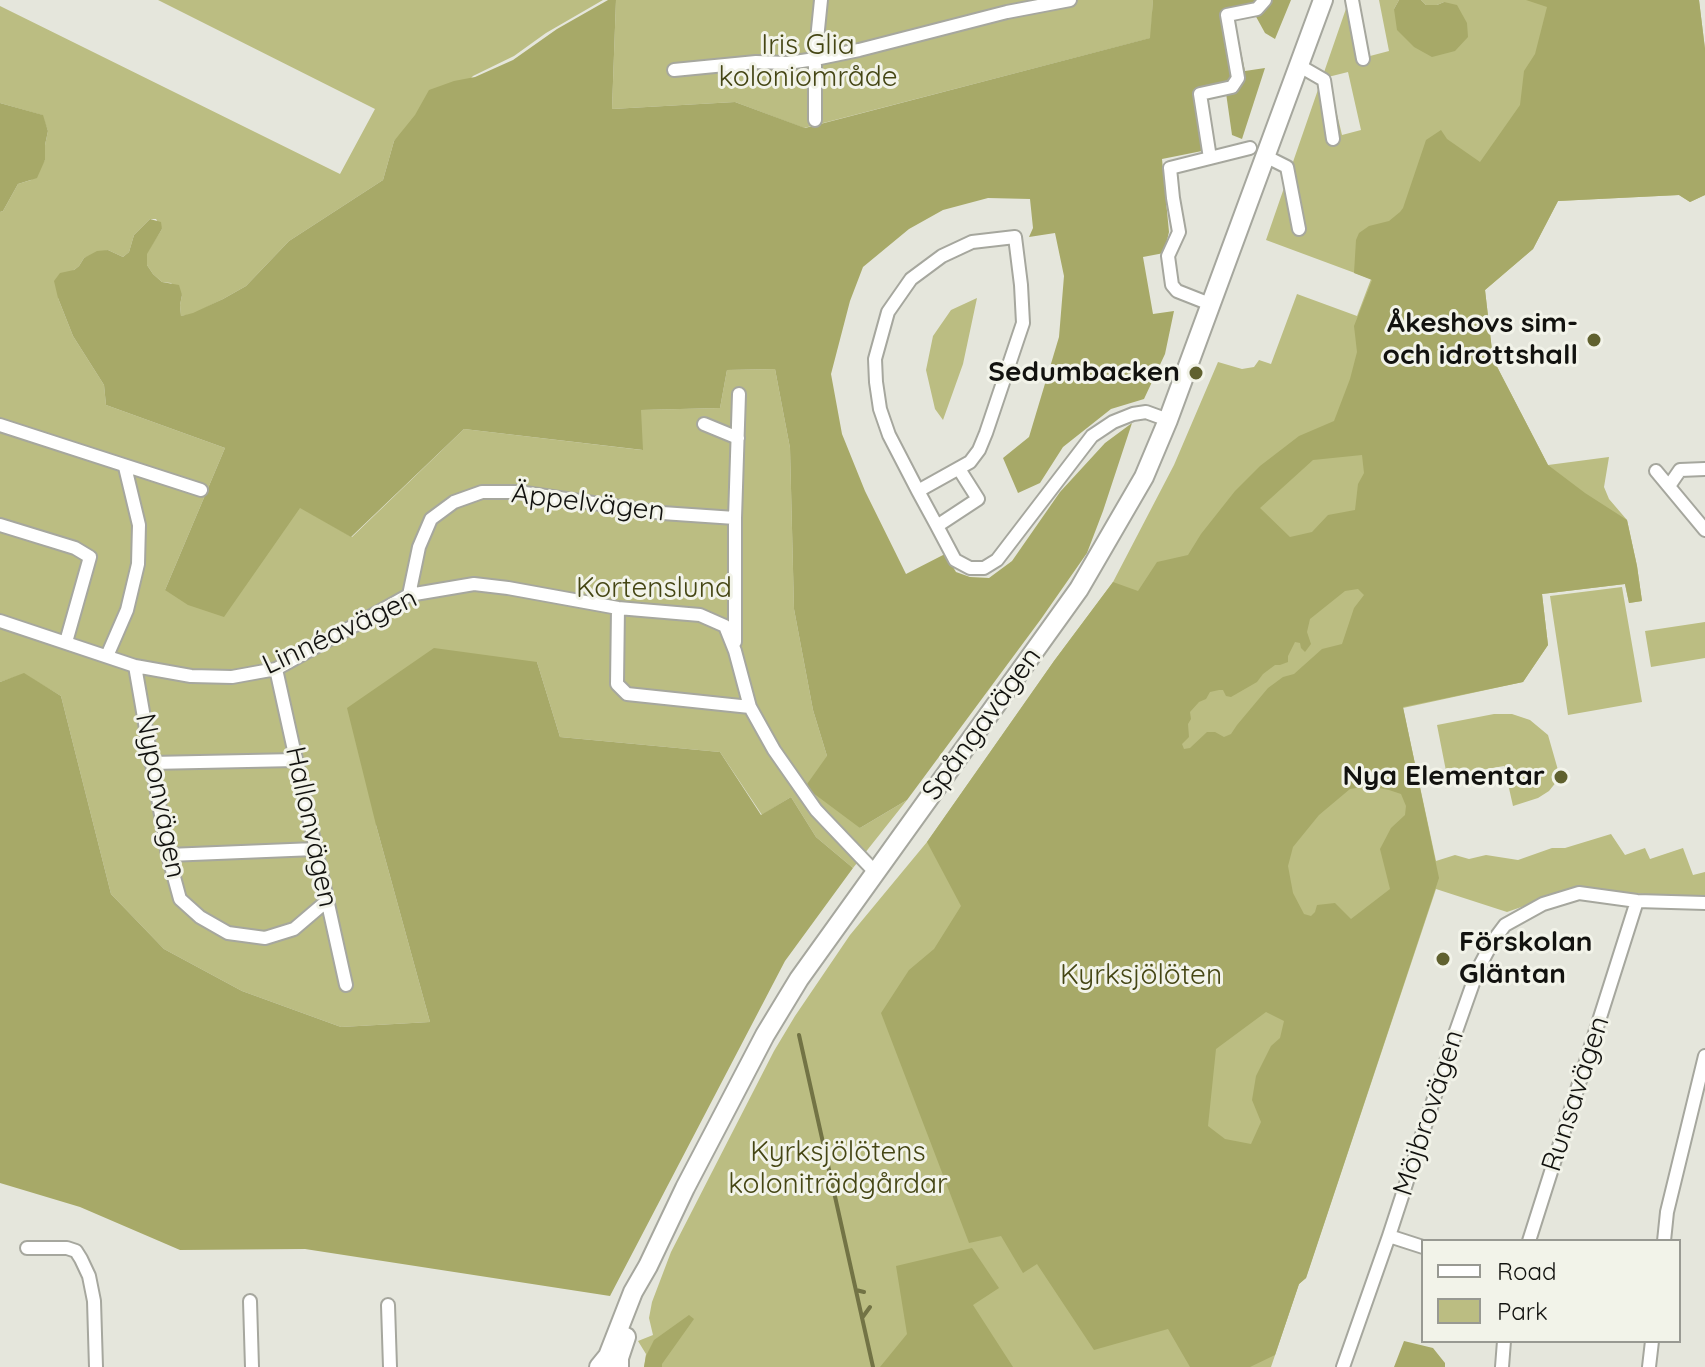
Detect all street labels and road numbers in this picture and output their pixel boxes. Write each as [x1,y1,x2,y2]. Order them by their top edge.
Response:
street label: Äppelvägen [509,477,667,529]
street label: Linnéavägen [257,582,423,682]
street label: Spångavägen [915,641,1049,807]
street label: Nyponvägen [128,711,192,881]
street label: Hallonvägen [278,744,344,910]
street label: Runsavägen [1535,1012,1617,1176]
street label: Möjbrovägen [1386,1026,1472,1200]

